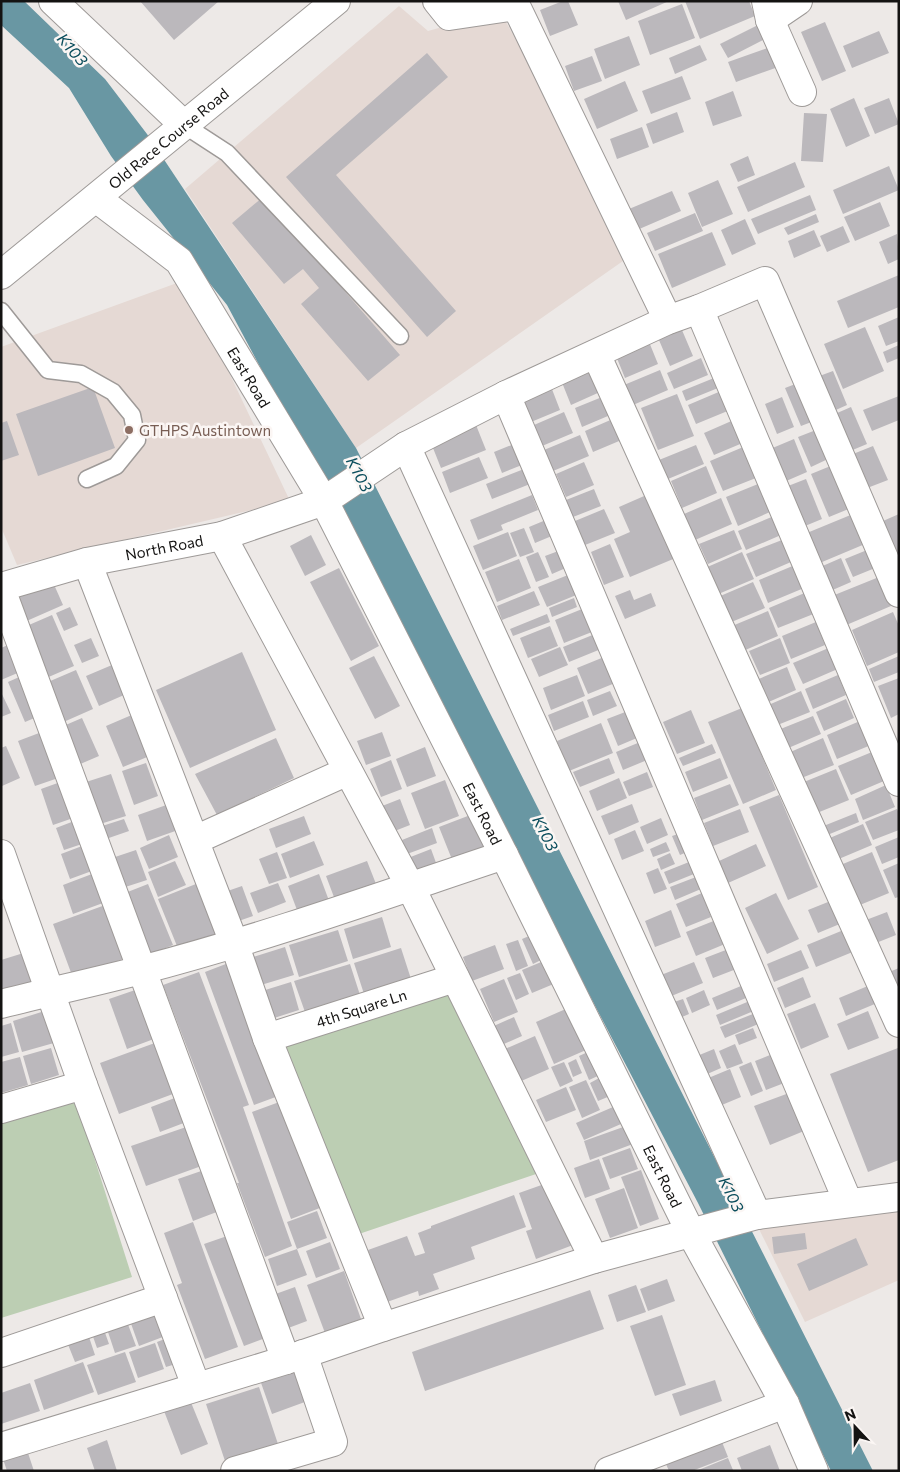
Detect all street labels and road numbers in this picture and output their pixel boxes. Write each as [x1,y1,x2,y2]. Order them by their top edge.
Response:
street label: Old Race Course Road [105,84,232,193]
street label: East Road [224,344,274,411]
street label: North Road [124,531,205,563]
street label: East Road [459,779,506,848]
street label: 4th Square Ln [314,985,409,1031]
street label: East Road [640,1142,686,1210]

